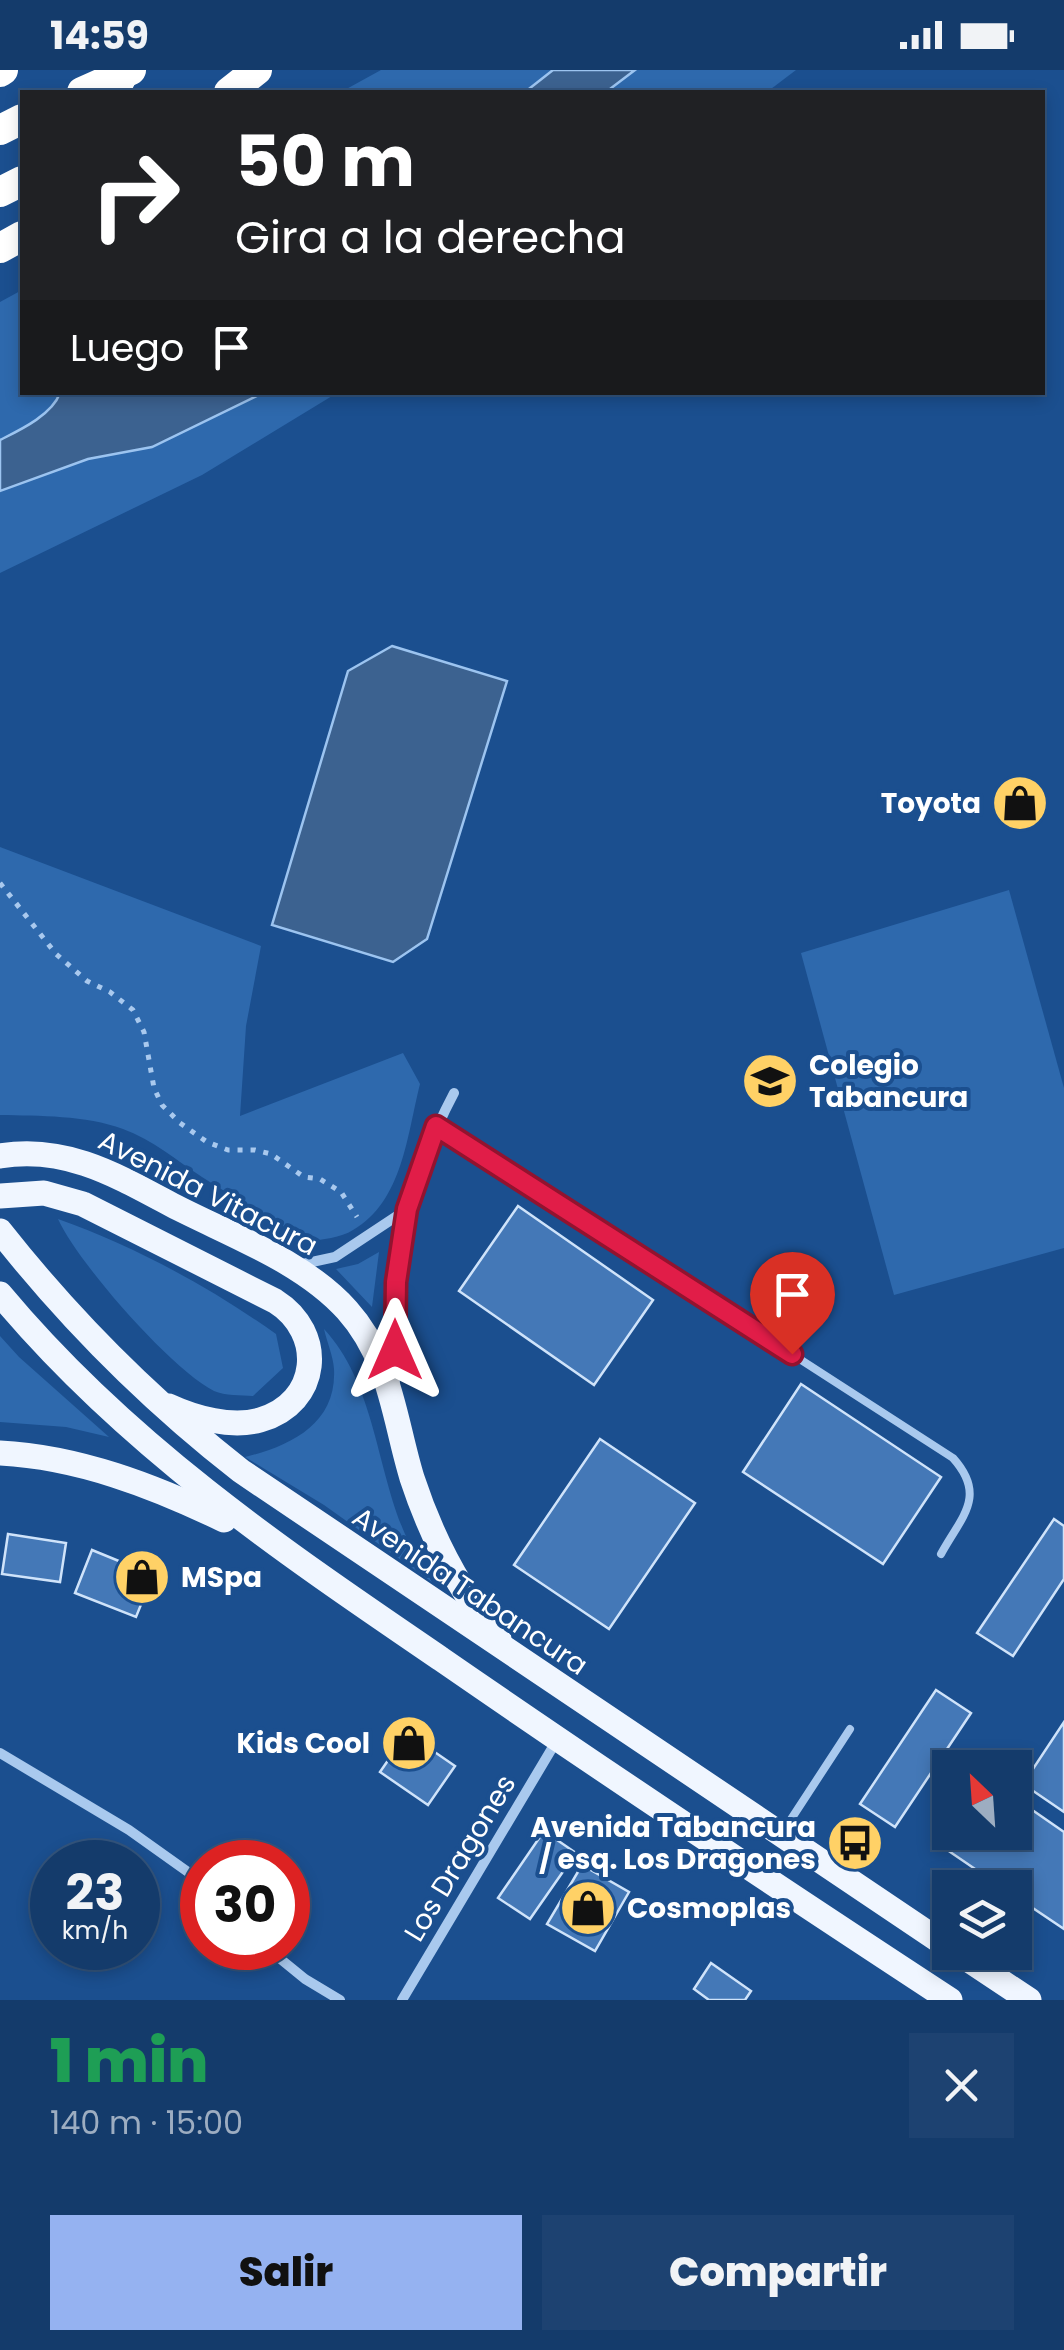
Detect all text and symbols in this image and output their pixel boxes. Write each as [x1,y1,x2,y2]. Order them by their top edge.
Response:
text: 14:59 [50,9,149,62]
text: 50 m [235,112,415,211]
icon: right [70,130,200,260]
text: Gira a la derecha [235,206,626,269]
icon: arrive [204,320,259,375]
text: Luego [70,321,184,374]
shop icon: Toyota [990,773,1050,833]
place label: Toyota [881,784,981,823]
place label: Colegio Tabancura [809,1046,968,1117]
school or university icon: Colegio Tabancura [740,1051,800,1111]
street label: Avenida Vitacura [92,1121,324,1265]
pin [750,1252,835,1355]
icon: arrive [765,1267,820,1322]
position arrow [343,1298,447,1402]
street label: Avenida Tabancura [345,1498,595,1684]
shop icon: MSpa [112,1547,172,1607]
place label: MSpa [181,1558,262,1597]
shop icon: Kids Cool [379,1713,439,1773]
place label: Kids Cool [236,1724,370,1763]
north arrow [932,1750,1032,1850]
map controls [932,1750,1032,1970]
street label: Los Dragones [395,1767,525,1949]
place label: Avenida Tabancura / esq. Los Dragones [530,1808,816,1879]
bus stop icon: Avenida Tabancura / esq. Los Dragones [825,1813,885,1873]
speed limit sign: 30 [180,1840,310,1970]
text: 23 [66,1857,124,1928]
button: layers [932,1870,1032,1970]
shop icon: Cosmoplas [558,1878,618,1938]
place label: Cosmoplas [627,1889,791,1928]
text: km/h [62,1913,128,1948]
text: 1 min [50,2019,208,2103]
button: close [909,2033,1014,2138]
text: 140 m · 15:00 [50,2100,243,2145]
button: Salir [50,2215,522,2330]
button: Compartir [542,2215,1014,2330]

